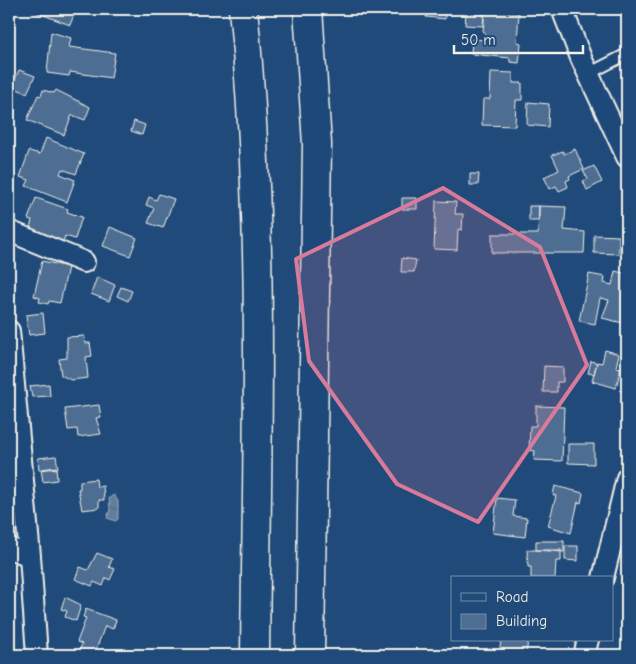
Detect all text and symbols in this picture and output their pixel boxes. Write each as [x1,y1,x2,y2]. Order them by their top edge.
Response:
scale bar [454,22,582,54]
text: 50 m [461,31,496,49]
legend [451,576,614,642]
text: Road [496,588,528,606]
text: Building [496,612,547,630]

